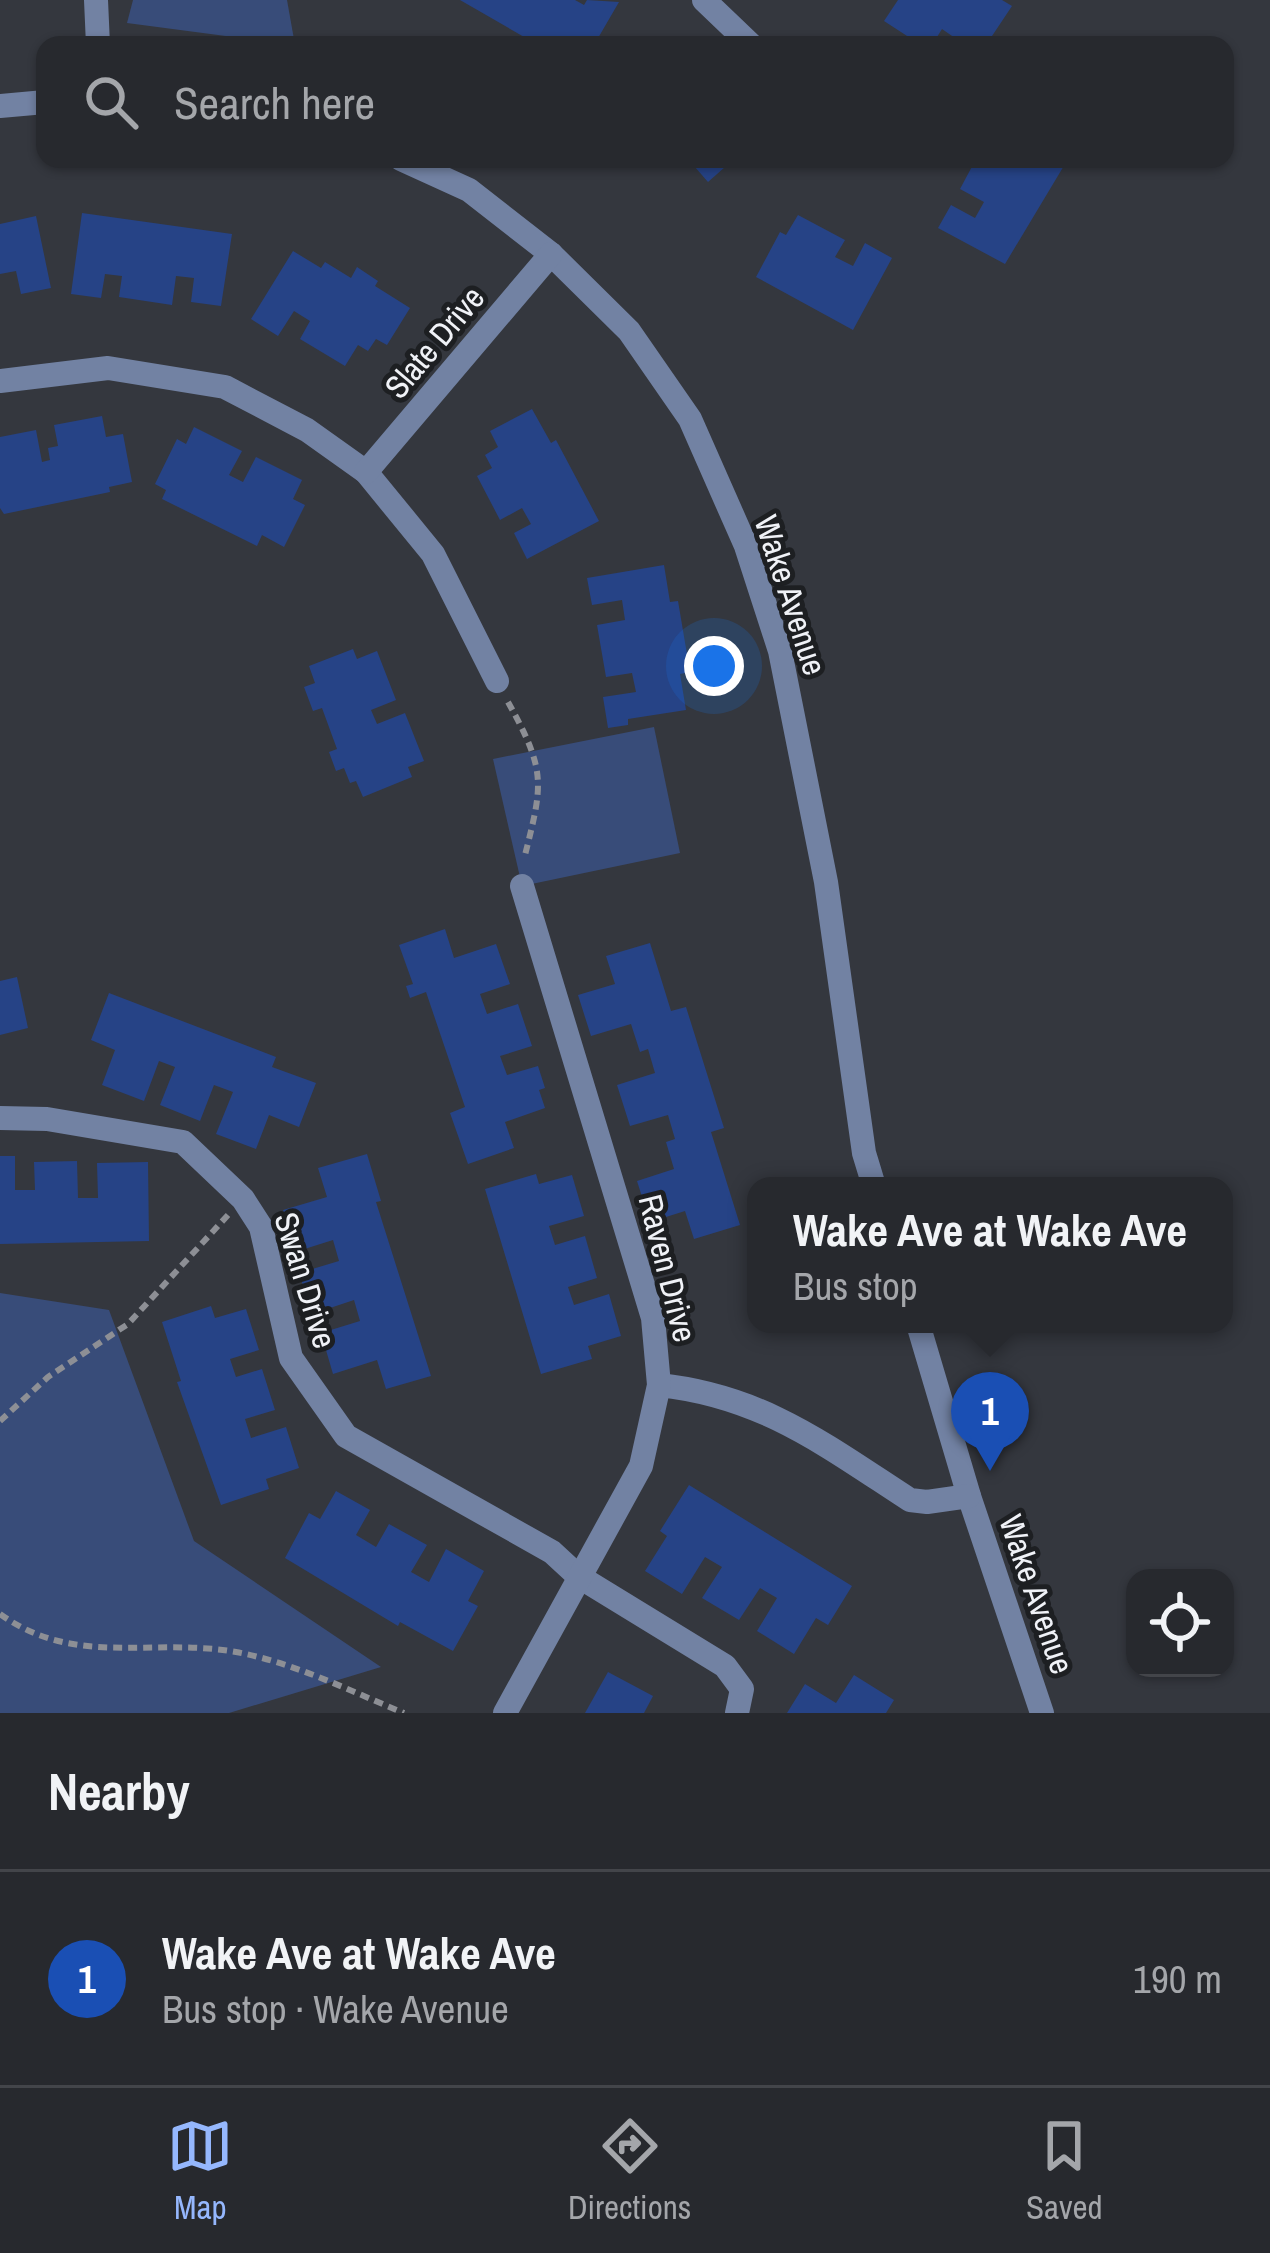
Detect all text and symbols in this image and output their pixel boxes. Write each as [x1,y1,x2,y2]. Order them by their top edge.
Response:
search box [36,36,1234,168]
icon: search [78,69,144,135]
text: Search here [174,72,375,133]
street label: Slate Drive [374,277,494,407]
street label: Wake Avenue [745,509,837,681]
your location [684,636,744,696]
popup [747,1177,1233,1333]
street label: Raven Drive [628,1190,708,1346]
text: Wake Ave at Wake Ave [793,1199,1187,1260]
street label: Swan Drive [265,1207,347,1353]
text: Bus stop [793,1260,918,1312]
pin: 1 [951,1372,1029,1471]
street label: Wake Avenue [989,1509,1085,1679]
map controls [1126,1569,1234,1677]
button: locate [1126,1569,1234,1677]
text: Nearby [48,1757,190,1826]
text: Wake Ave at Wake Ave [162,1922,556,1983]
text: 1 [78,1953,96,2005]
text: 190 m [1133,1953,1222,2005]
text: Bus stop · Wake Avenue [162,1983,509,2035]
tab: Map [167,2113,233,2229]
tab: Directions [568,2113,691,2229]
tab: Saved [1026,2113,1103,2229]

